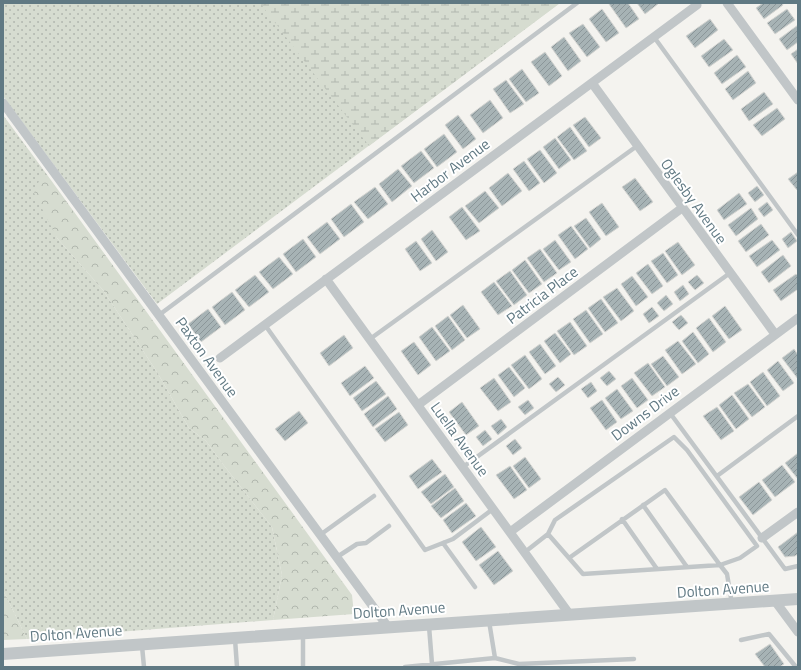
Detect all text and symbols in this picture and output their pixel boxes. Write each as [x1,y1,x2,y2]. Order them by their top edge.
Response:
street label: Harbor Avenue [406,133,494,207]
street label: Oglesby Avenue [655,153,733,249]
street label: Patricia Place [501,260,583,330]
street label: Paxton Avenue [170,312,244,402]
street label: Downs Drive [606,380,684,446]
street label: Luella Avenue [425,397,495,481]
street label: Dolton Avenue [676,574,770,604]
street label: Dolton Avenue [352,595,446,625]
street label: Dolton Avenue [29,618,123,648]

